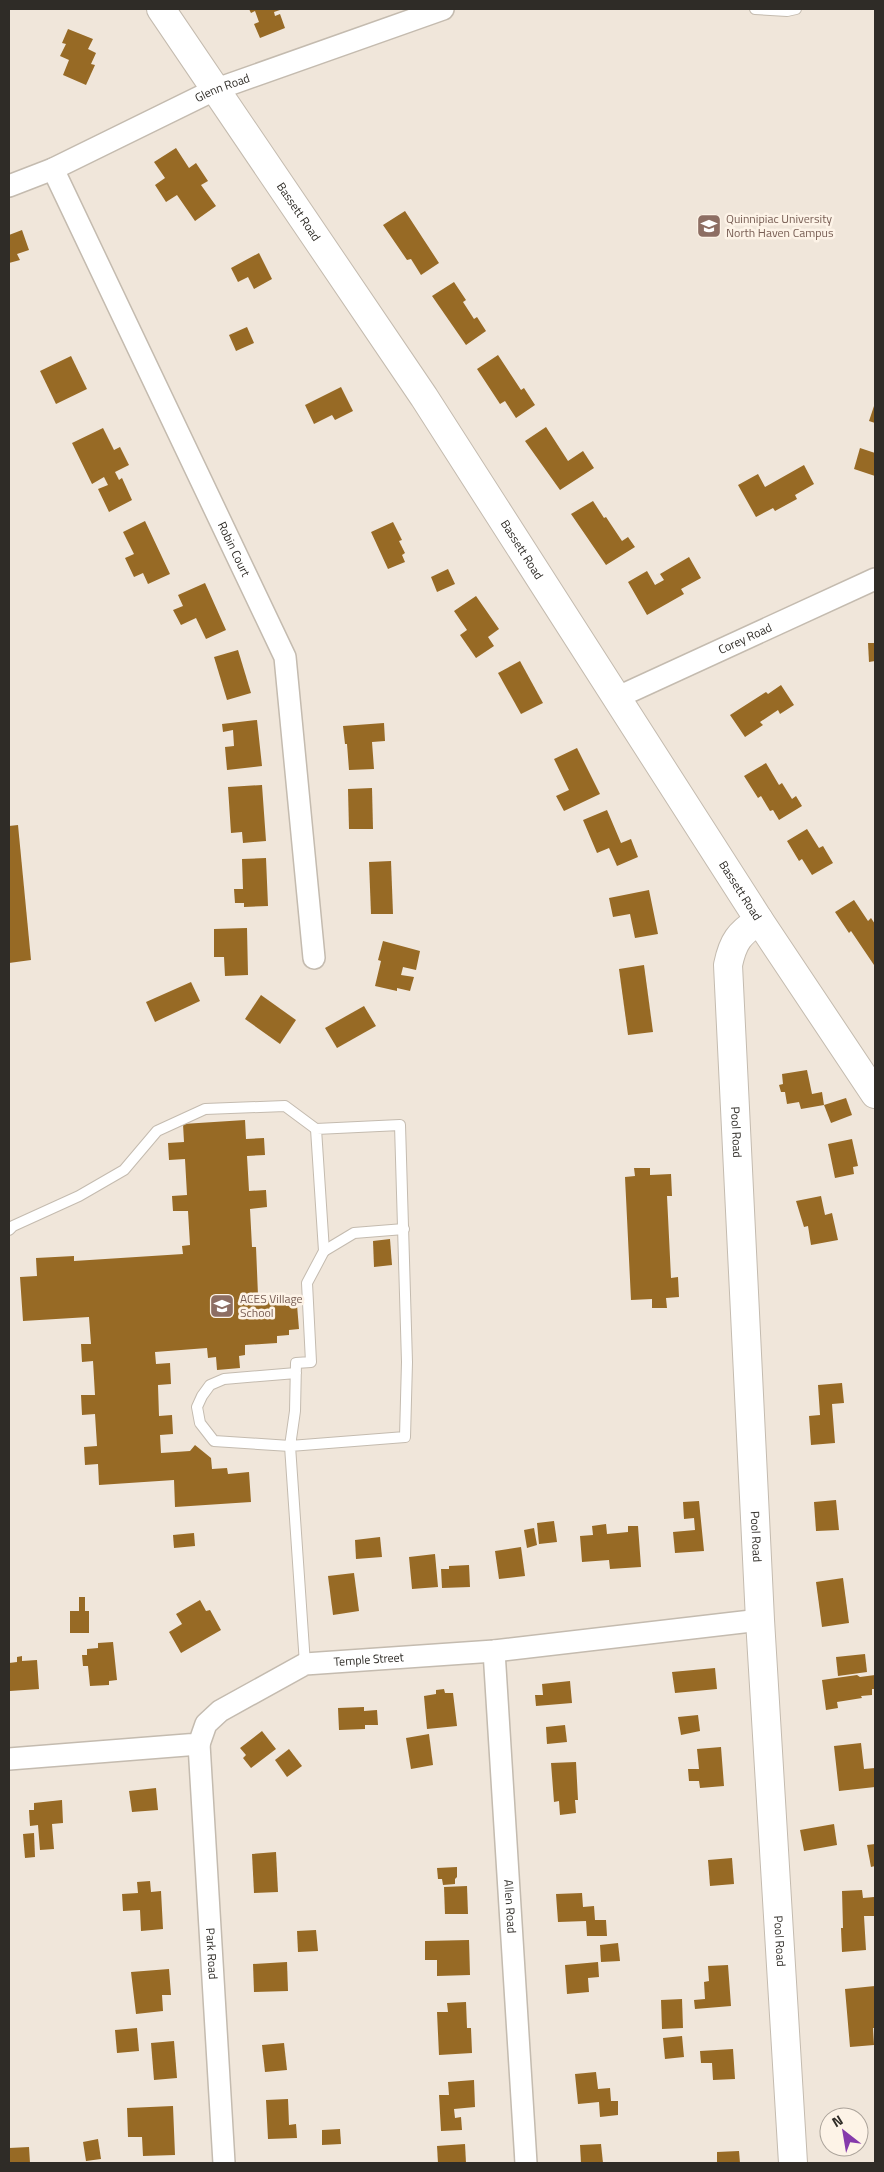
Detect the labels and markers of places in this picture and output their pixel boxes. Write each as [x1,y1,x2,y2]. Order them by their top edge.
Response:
place label: Quinnipiac University North Haven Campus [726,209,834,242]
school or university icon: Quinnipiac University North Haven Campus [696,213,722,239]
place label: ACES Village School [240,1289,303,1322]
school or university icon: ACES Village School [209,1293,235,1319]

